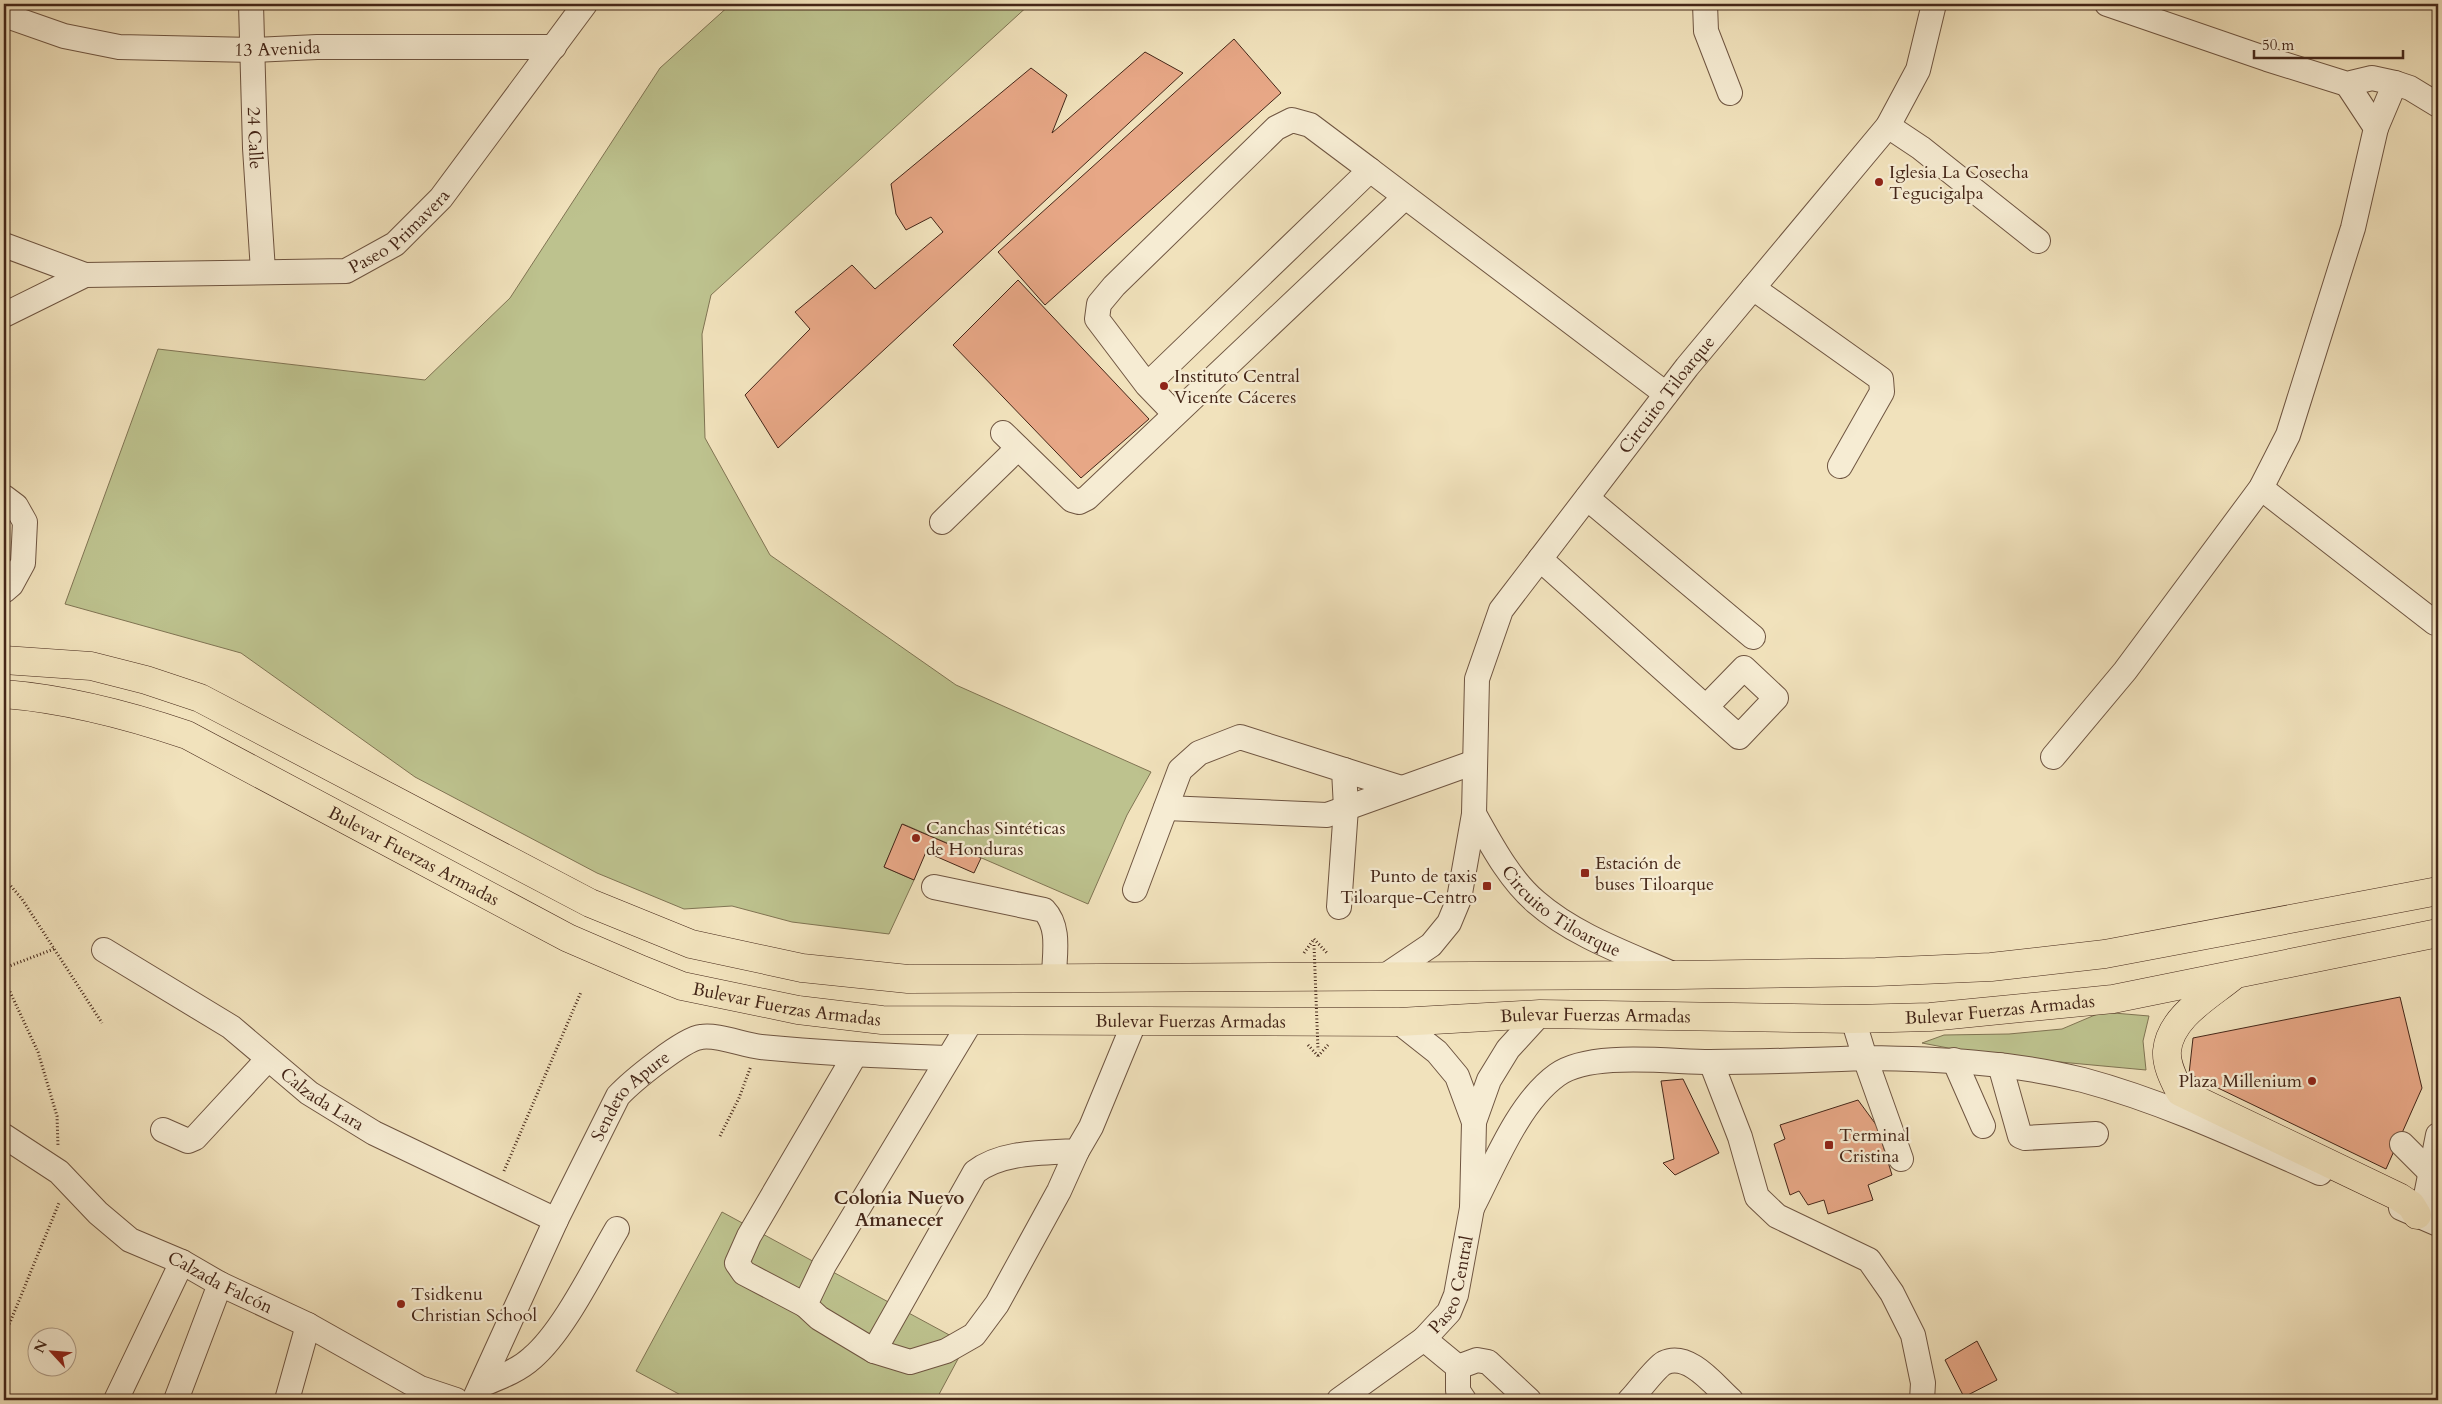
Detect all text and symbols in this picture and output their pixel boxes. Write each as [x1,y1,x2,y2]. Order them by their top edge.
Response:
scale bar [2254,28,2403,60]
street label: 13 Avenida [234,34,321,62]
text: 50 m [2262,35,2294,55]
street label: 24 Calle [241,106,269,170]
place label: Iglesia La Cosecha Tegucigalpa [1889,160,2029,206]
marker: Iglesia La Cosecha Tegucigalpa [1873,176,1885,188]
street label: Paseo Primavera [344,184,456,280]
street label: Circuito Tiloarque [1613,330,1721,459]
place label: Instituto Central Vicente Cáceres [1174,364,1300,410]
marker: Instituto Central Vicente Cáceres [1158,380,1170,392]
street label: Bulevar Fuerzas Armadas [324,800,504,912]
place label: Canchas Sintéticas de Honduras [926,816,1065,862]
marker: Canchas Sintéticas de Honduras [910,832,922,844]
place label: Estación de buses Tiloarque [1595,851,1714,897]
street label: Circuito Tiloarque [1496,860,1625,963]
place label: Punto de taxis Tiloarque-Centro [1340,864,1477,910]
marker: Estación de buses Tiloarque [1579,867,1591,879]
marker: Punto de taxis Tiloarque-Centro [1481,880,1493,892]
street label: Bulevar Fuerzas Armadas [691,976,882,1032]
street label: Bulevar Fuerzas Armadas [1905,988,2096,1030]
street label: Bulevar Fuerzas Armadas [1499,1001,1691,1029]
street label: Bulevar Fuerzas Armadas [1095,1008,1286,1034]
street label: Sendero Apure [585,1045,675,1146]
street label: Calzada Lara [275,1061,369,1137]
place label: Plaza Millenium [2179,1069,2303,1094]
marker: Plaza Millenium [2306,1075,2318,1087]
place label: Terminal Cristina [1839,1123,1910,1169]
marker: Terminal Cristina [1823,1139,1835,1151]
district label: Colonia Nuevo Amanecer [834,1185,964,1233]
street label: Paseo Central [1423,1233,1479,1339]
street label: Calzada Falcón [164,1245,278,1320]
place label: Tsidkenu Christian School [411,1282,537,1328]
marker: Tsidkenu Christian School [395,1298,407,1310]
north arrow [28,1326,78,1376]
text: N [30,1337,52,1356]

